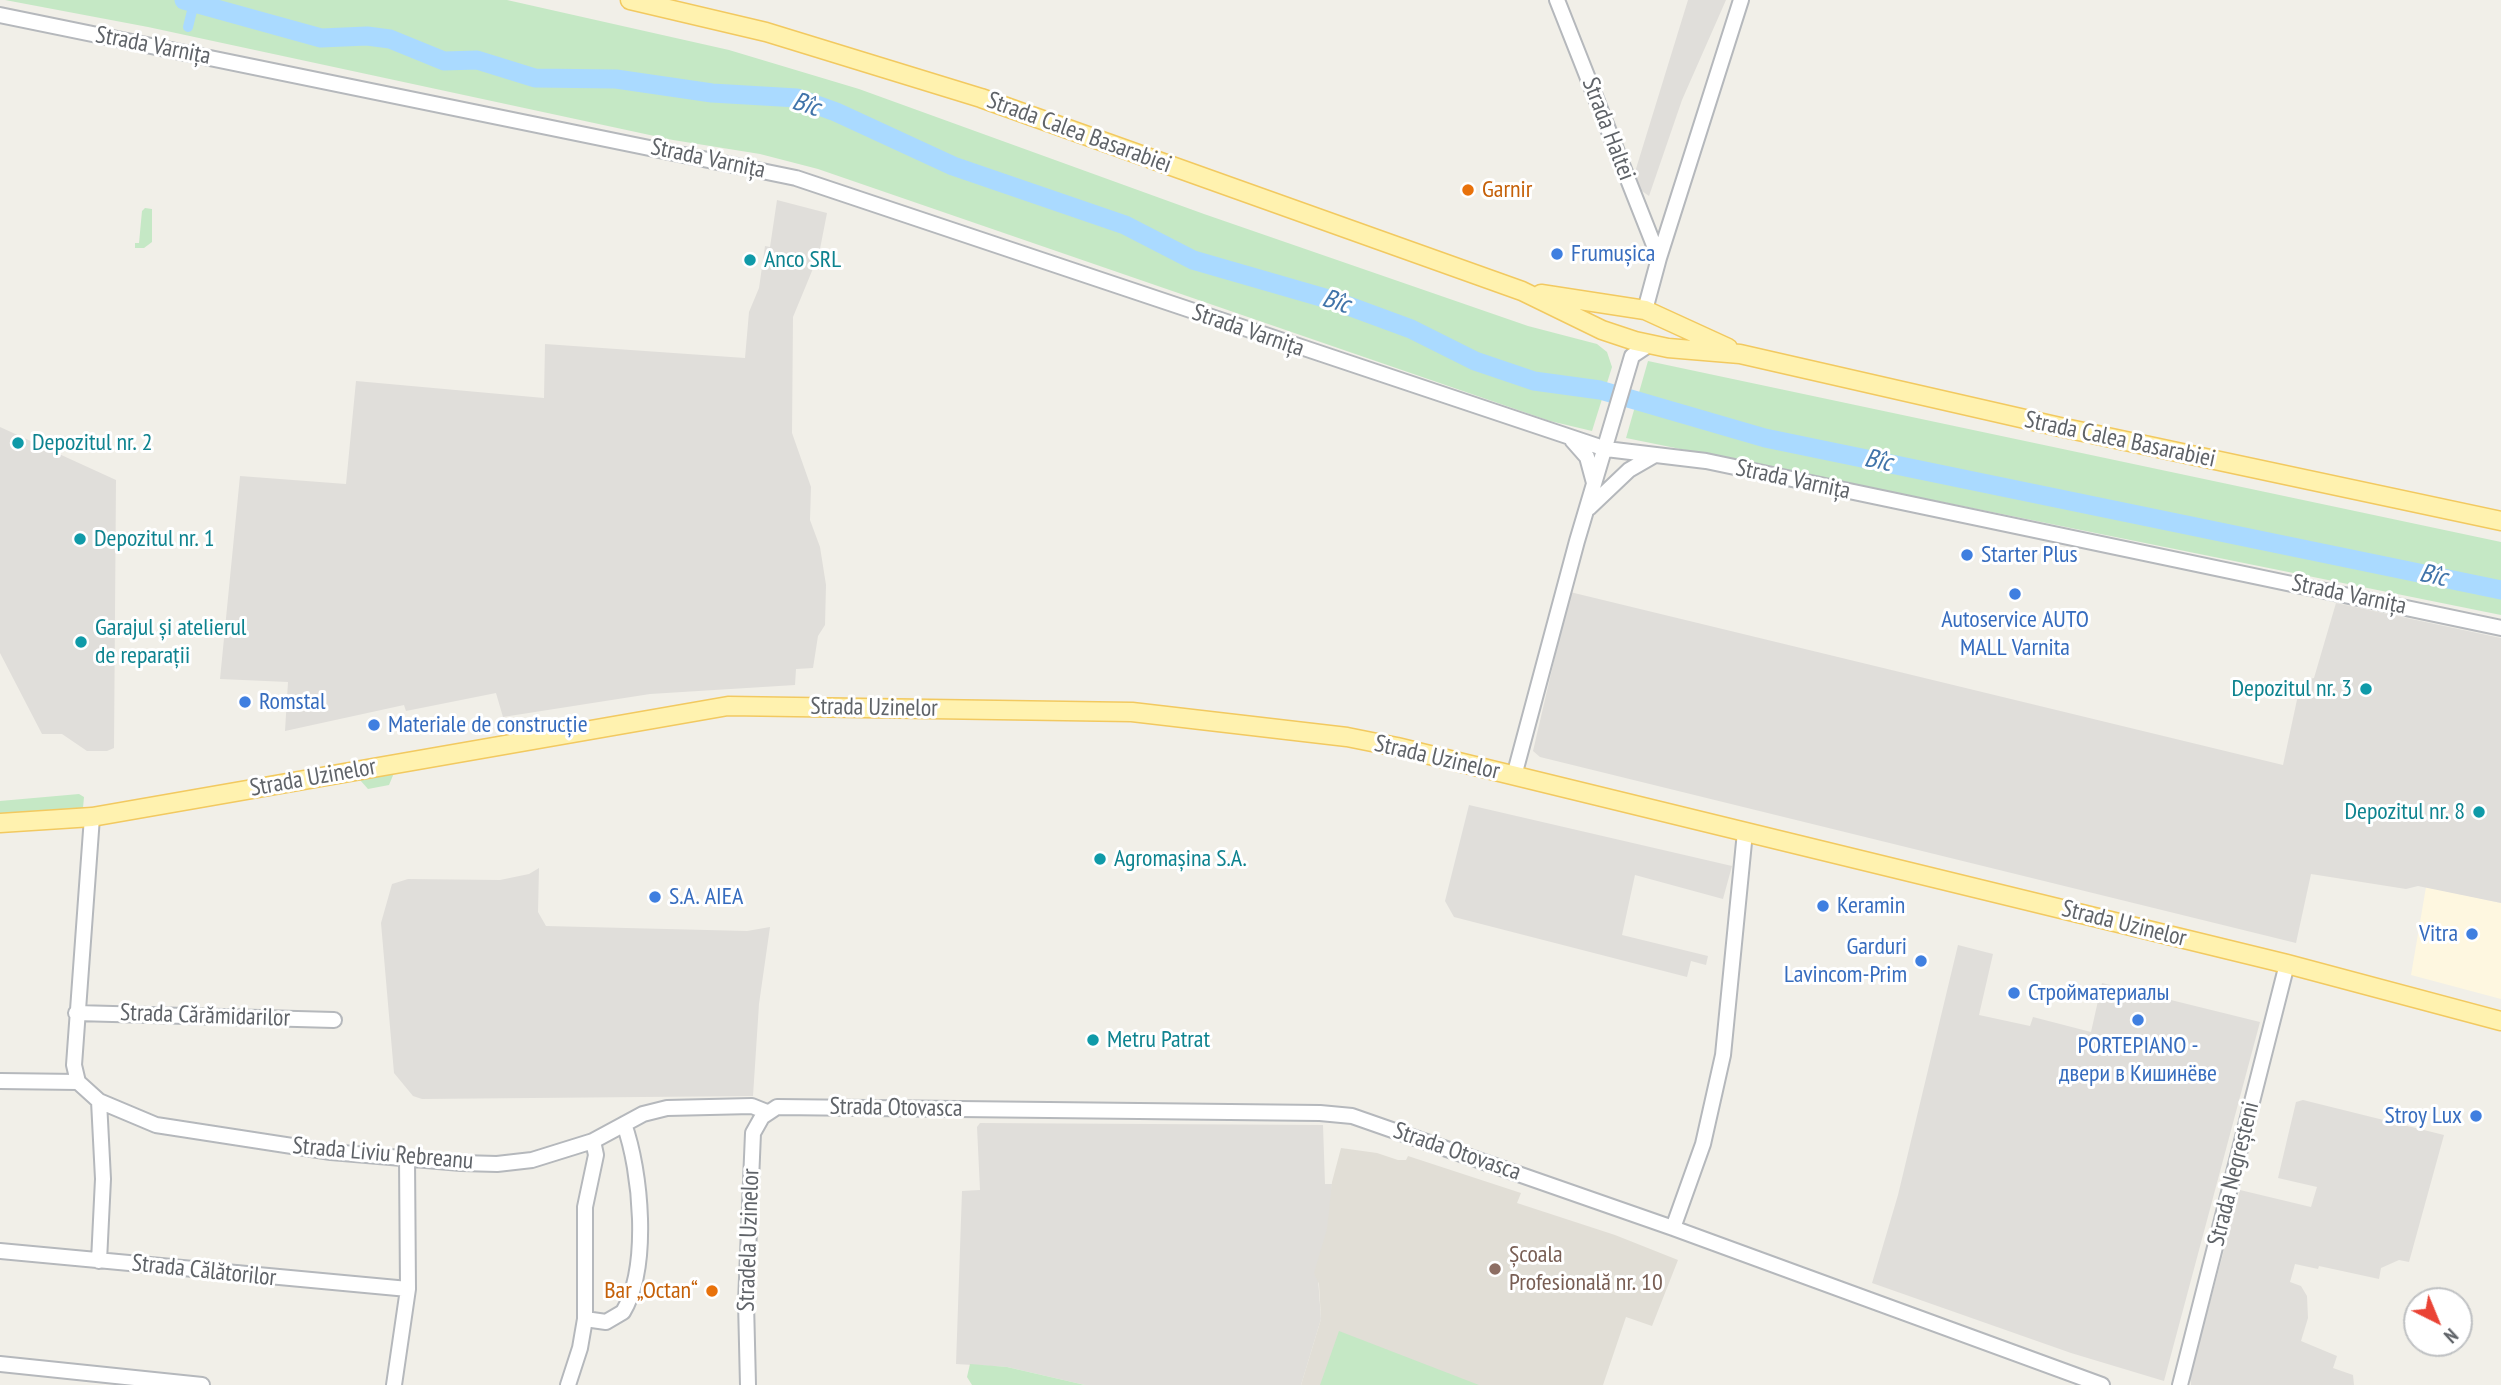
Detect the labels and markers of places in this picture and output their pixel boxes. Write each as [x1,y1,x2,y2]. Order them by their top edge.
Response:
place label: Garnir [1482,176,1532,204]
marker: Garnir [1460,182,1476,198]
place label: Frumușica [1571,240,1655,268]
place label: Anco SRL [764,246,841,274]
marker: Frumușica [1549,246,1565,262]
marker: Anco SRL [742,252,758,268]
place label: Depozitul nr. 2 [32,429,153,457]
marker: Depozitul nr. 2 [10,435,26,451]
place label: Depozitul nr. 1 [94,525,215,553]
marker: Depozitul nr. 1 [72,531,88,547]
place label: Starter Plus [1981,541,2078,569]
marker: Starter Plus [1959,547,1975,563]
marker: Autoservice AUTO MALL Varnita [2007,586,2023,602]
place label: Autoservice AUTO MALL Varnita [1941,606,2089,662]
place label: Garajul și atelierul de reparații [95,614,246,670]
marker: Garajul și atelierul de reparații [73,634,89,650]
place label: Depozitul nr. 3 [2231,675,2352,703]
marker: Depozitul nr. 3 [2358,681,2374,697]
place label: Romstal [259,688,325,716]
marker: Romstal [237,694,253,710]
place label: Materiale de construcție [388,711,588,739]
marker: Materiale de construcție [366,717,382,733]
place label: Depozitul nr. 8 [2344,798,2465,826]
marker: Depozitul nr. 8 [2471,804,2487,820]
place label: Agromașina S.A. [1114,845,1247,873]
marker: Agromașina S.A. [1092,851,1108,867]
place label: S.A. AIEA [669,883,743,911]
marker: S.A. AIEA [647,889,663,905]
place label: Keramin [1837,892,1905,920]
marker: Keramin [1815,898,1831,914]
place label: Vitra [2419,920,2458,948]
marker: Vitra [2464,926,2480,942]
place label: Garduri Lavincom-Prim [1784,933,1907,989]
marker: Garduri Lavincom-Prim [1913,953,1929,969]
place label: Стройматериалы [2028,979,2169,1007]
marker: Стройматериалы [2006,985,2022,1001]
marker: PORTEPIANO - двери в Кишинёве [2130,1012,2146,1028]
place label: Metru Patrat [1107,1026,1210,1054]
marker: Metru Patrat [1085,1032,1101,1048]
place label: PORTEPIANO - двери в Кишинёве [2059,1032,2217,1088]
place label: Stroy Lux [2384,1102,2462,1130]
marker: Stroy Lux [2468,1108,2484,1124]
place label: Școala Profesională nr. 10 [1509,1241,1663,1297]
marker: Școala Profesională nr. 10 [1487,1261,1503,1277]
place label: Bar „Octan“ [604,1277,698,1305]
marker: Bar „Octan“ [704,1283,720,1299]

